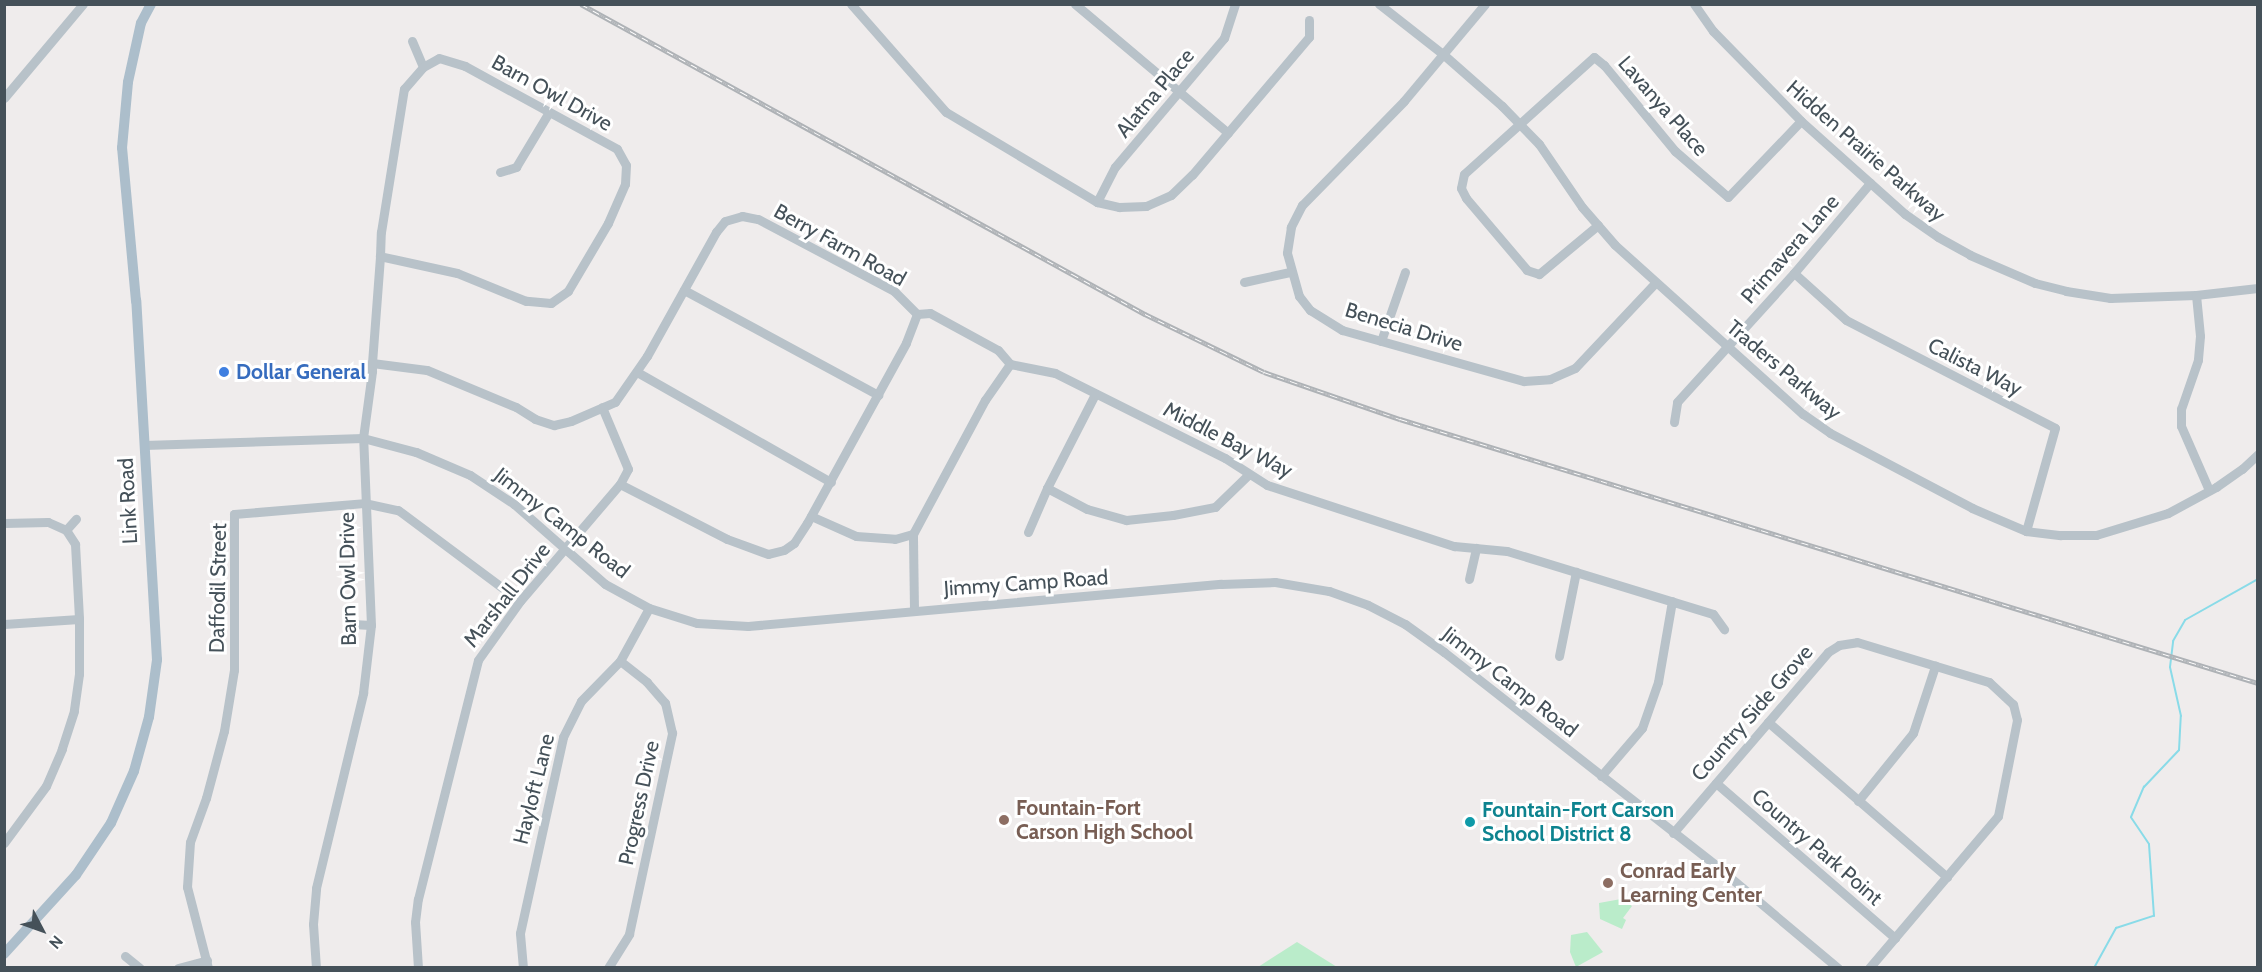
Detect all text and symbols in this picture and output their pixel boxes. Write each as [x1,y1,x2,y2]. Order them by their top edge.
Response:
street label: Alatna Place [1111,43,1199,143]
street label: Barn Owl Drive [487,50,617,136]
street label: Lavanya Place [1613,51,1713,161]
street label: Hidden Prairie Parkway [1781,75,1951,227]
street label: Primavera Lane [1736,189,1844,309]
street label: Berry Farm Road [770,198,910,292]
street label: Benecia Drive [1342,297,1466,357]
street label: Traders Parkway [1722,315,1846,425]
street label: Calista Way [1924,333,2026,401]
place label: Dollar General [236,359,366,385]
marker: Dollar General [217,365,231,379]
street label: Middle Bay Way [1159,397,1297,483]
street label: Link Road [113,457,143,545]
street label: Jimmy Camp Road [489,462,635,584]
street label: Barn Owl Drive [334,512,362,646]
street label: Daffodil Street [204,523,232,653]
street label: Marshall Drive [458,538,556,652]
street label: Jimmy Camp Road [943,565,1109,601]
street label: Jimmy Camp Road [1437,621,1583,743]
street label: Country Side Grove [1686,640,1818,786]
street label: Hayloft Lane [508,731,560,847]
street label: Progress Drive [614,738,664,868]
street label: Country Park Point [1747,783,1887,911]
place label: Fountain-Fort Carson High School [1016,795,1193,845]
place label: Fountain-Fort Carson School District 8 [1482,797,1674,847]
marker: Fountain-Fort Carson High School [997,813,1011,827]
marker: Fountain-Fort Carson School District 8 [1463,815,1477,829]
place label: Conrad Early Learning Center [1620,858,1762,908]
marker: Conrad Early Learning Center [1601,876,1615,890]
north arrow [12,900,72,960]
text: N [45,932,67,953]

